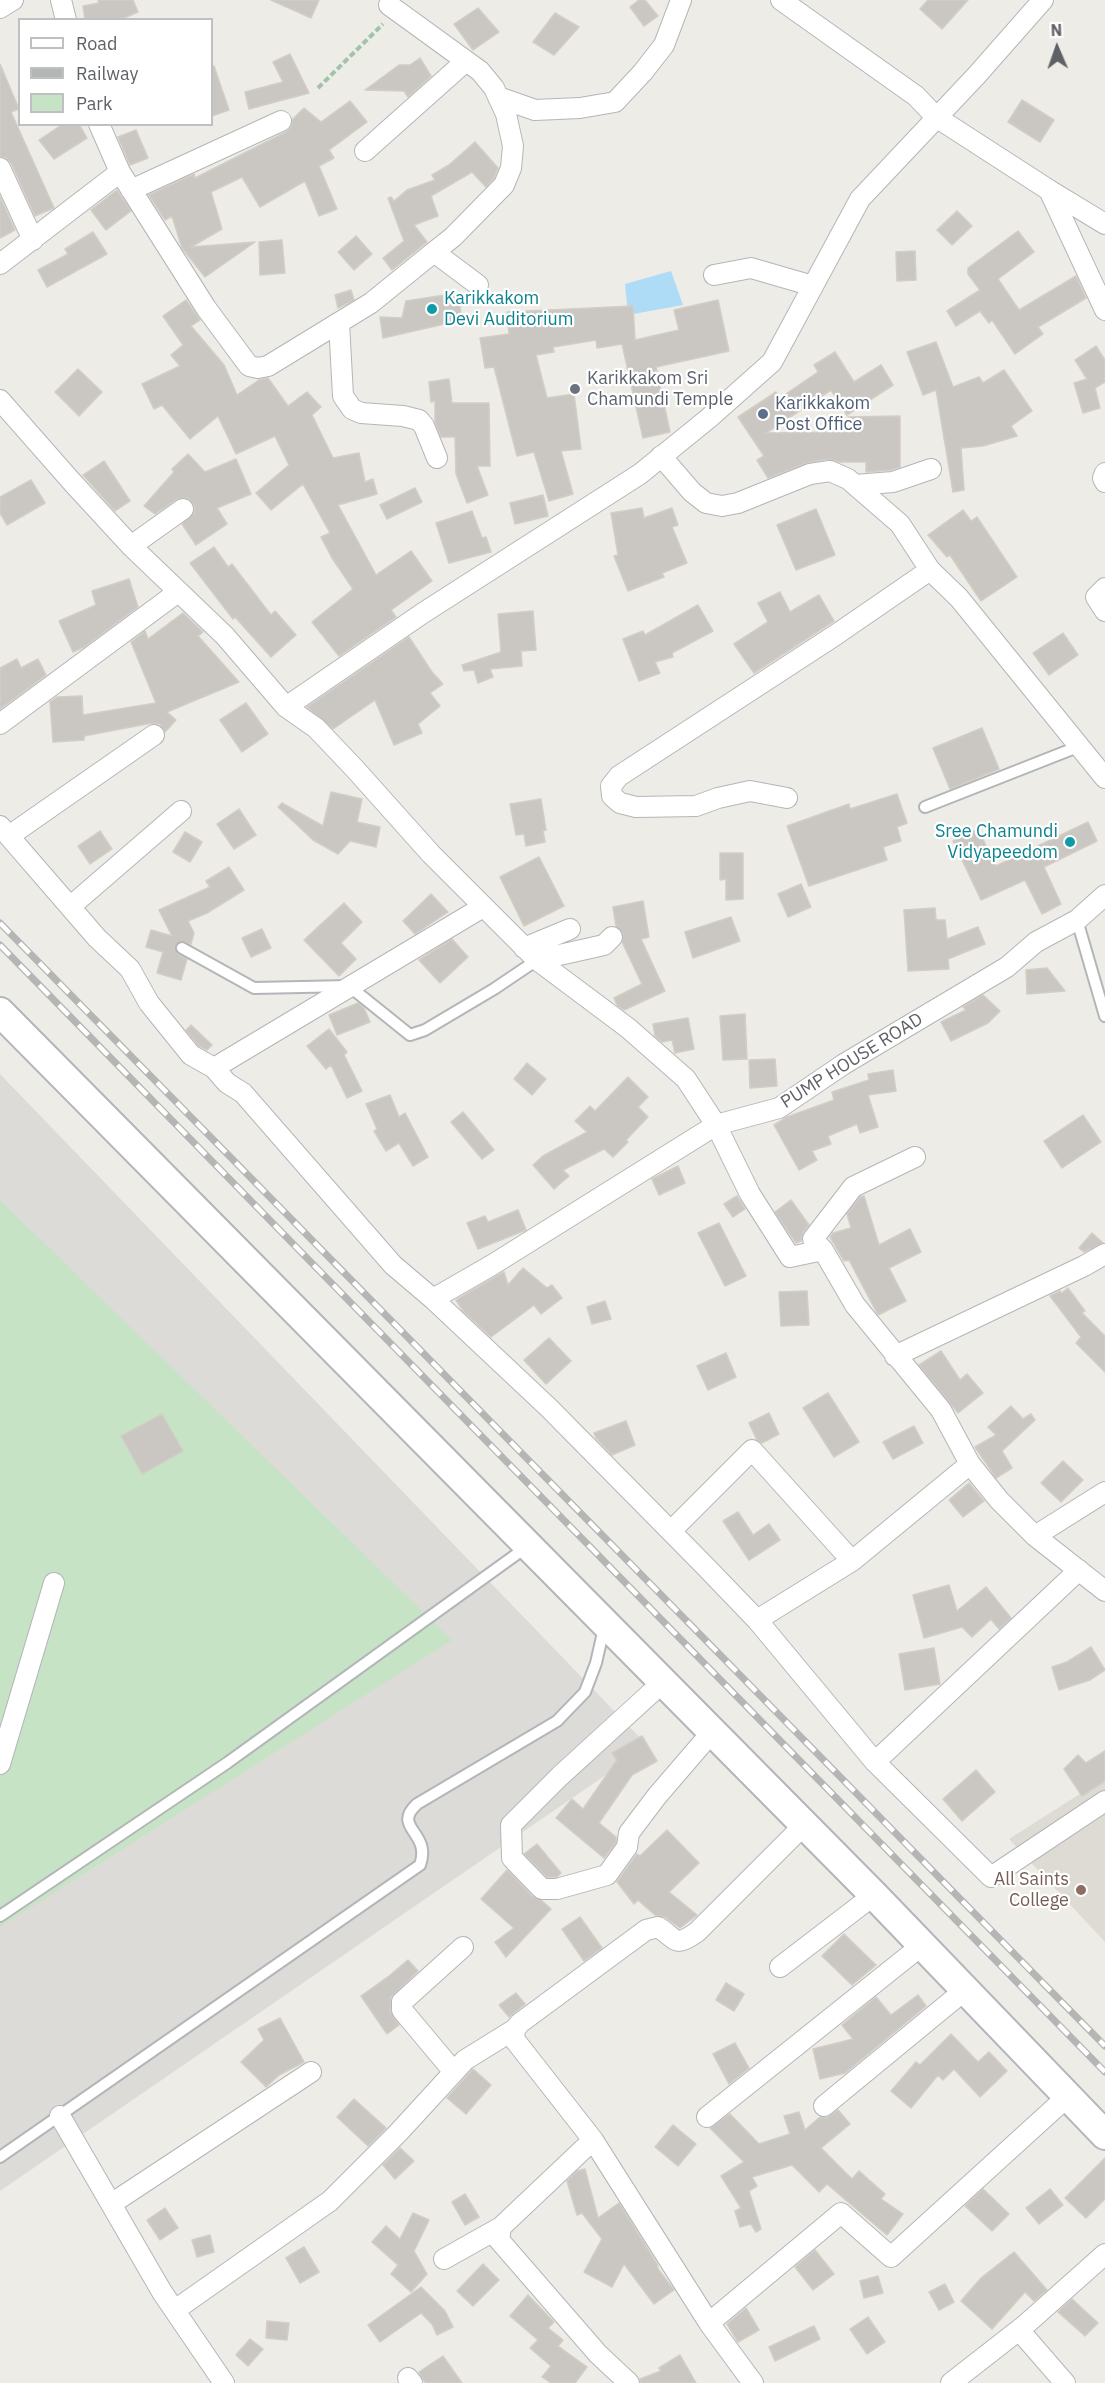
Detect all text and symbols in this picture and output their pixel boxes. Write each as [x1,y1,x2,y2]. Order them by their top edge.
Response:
legend [18,18,213,126]
north arrow [1027,18,1087,78]
text: N [1050,20,1063,40]
text: Road [76,32,117,55]
text: Railway [76,62,138,85]
text: Park [76,92,112,115]
place label: Karikkakom Devi Auditorium [444,288,573,330]
marker: Karikkakom Devi Auditorium [425,302,439,316]
place label: Karikkakom Sri Chamundi Temple [587,368,733,410]
marker: Karikkakom Sri Chamundi Temple [568,382,582,396]
place label: Karikkakom Post Office [775,393,870,436]
marker: Karikkakom Post Office [756,407,770,421]
place label: Sree Chamundi Vidyapeedom [935,821,1058,864]
marker: Sree Chamundi Vidyapeedom [1063,835,1077,849]
street label: PUMP HOUSE ROAD [777,1009,927,1113]
place label: All Saints College [994,1869,1069,1912]
marker: All Saints College [1074,1883,1088,1897]

